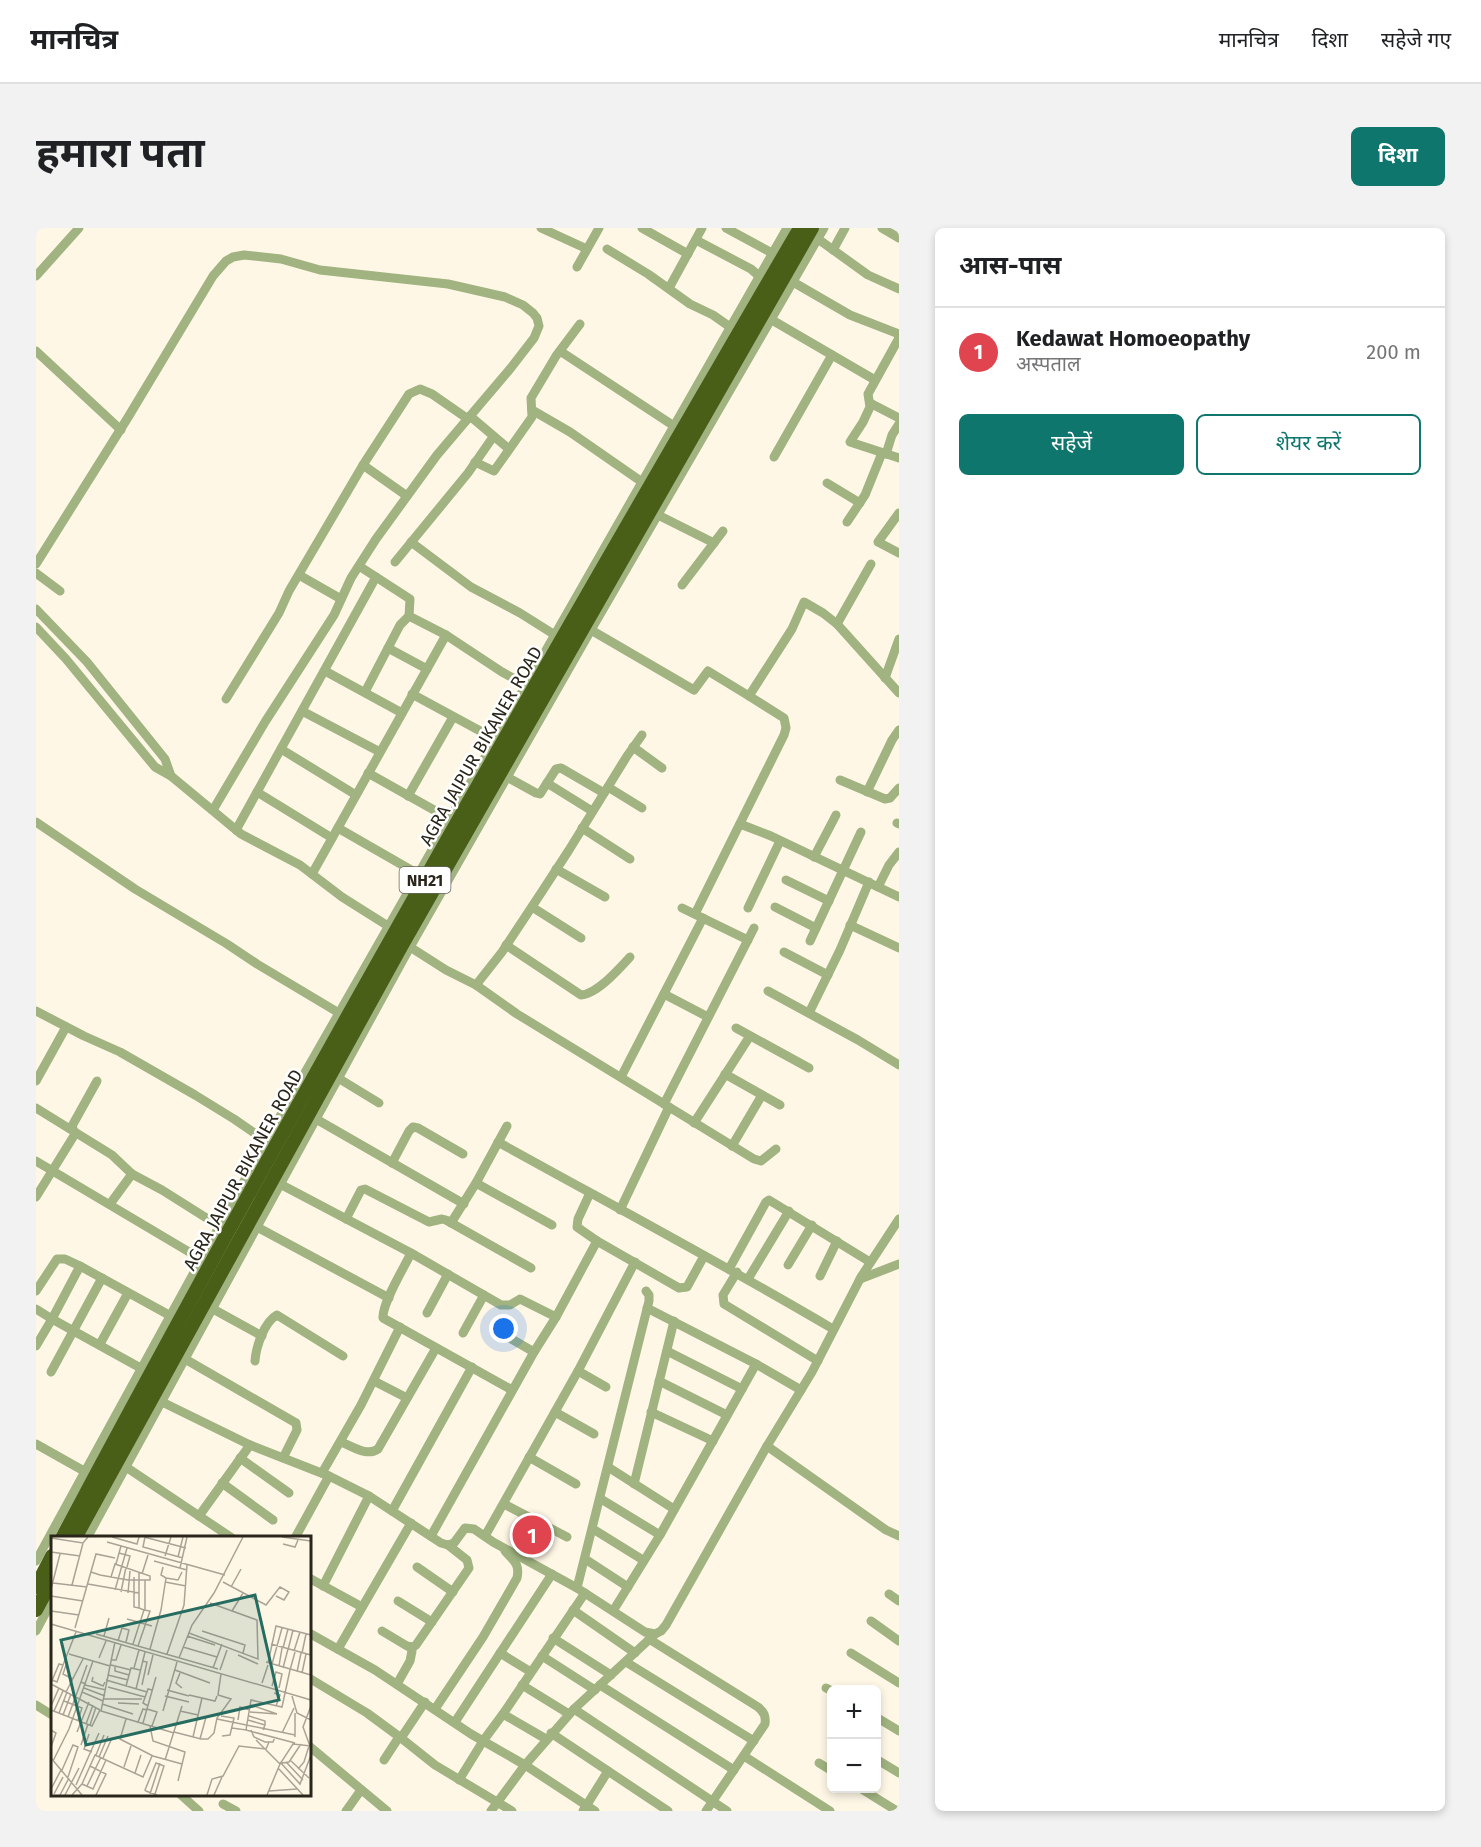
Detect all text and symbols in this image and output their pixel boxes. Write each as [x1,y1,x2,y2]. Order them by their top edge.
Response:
text: मानचित्र [30,23,118,56]
text: मानचित्र [1219,27,1279,53]
text: दिशा [1312,27,1348,53]
text: सहेजे गए [1381,27,1451,53]
button: दिशा [1351,127,1445,186]
text: हमारा पता [36,128,205,178]
text: आस-पास [959,250,1061,281]
text: Kedawat Homoeopathy [1016,325,1250,352]
text: 1 [974,340,983,364]
text: 200 m [1366,340,1421,364]
text: अस्पताल [1016,352,1081,376]
button: सहेजें [959,414,1184,475]
button: शेयर करें [1196,414,1421,475]
street label: AGRA JAIPUR BIKANER ROAD [415,643,547,849]
road number: NH21 [400,867,450,893]
street label: AGRA JAIPUR BIKANER ROAD [179,1066,307,1274]
your location [489,1314,518,1343]
pin: 1 [512,1512,552,1558]
inset map [51,1536,310,1796]
map controls [827,1685,881,1793]
button: + [827,1685,881,1739]
button: − [827,1739,881,1793]

